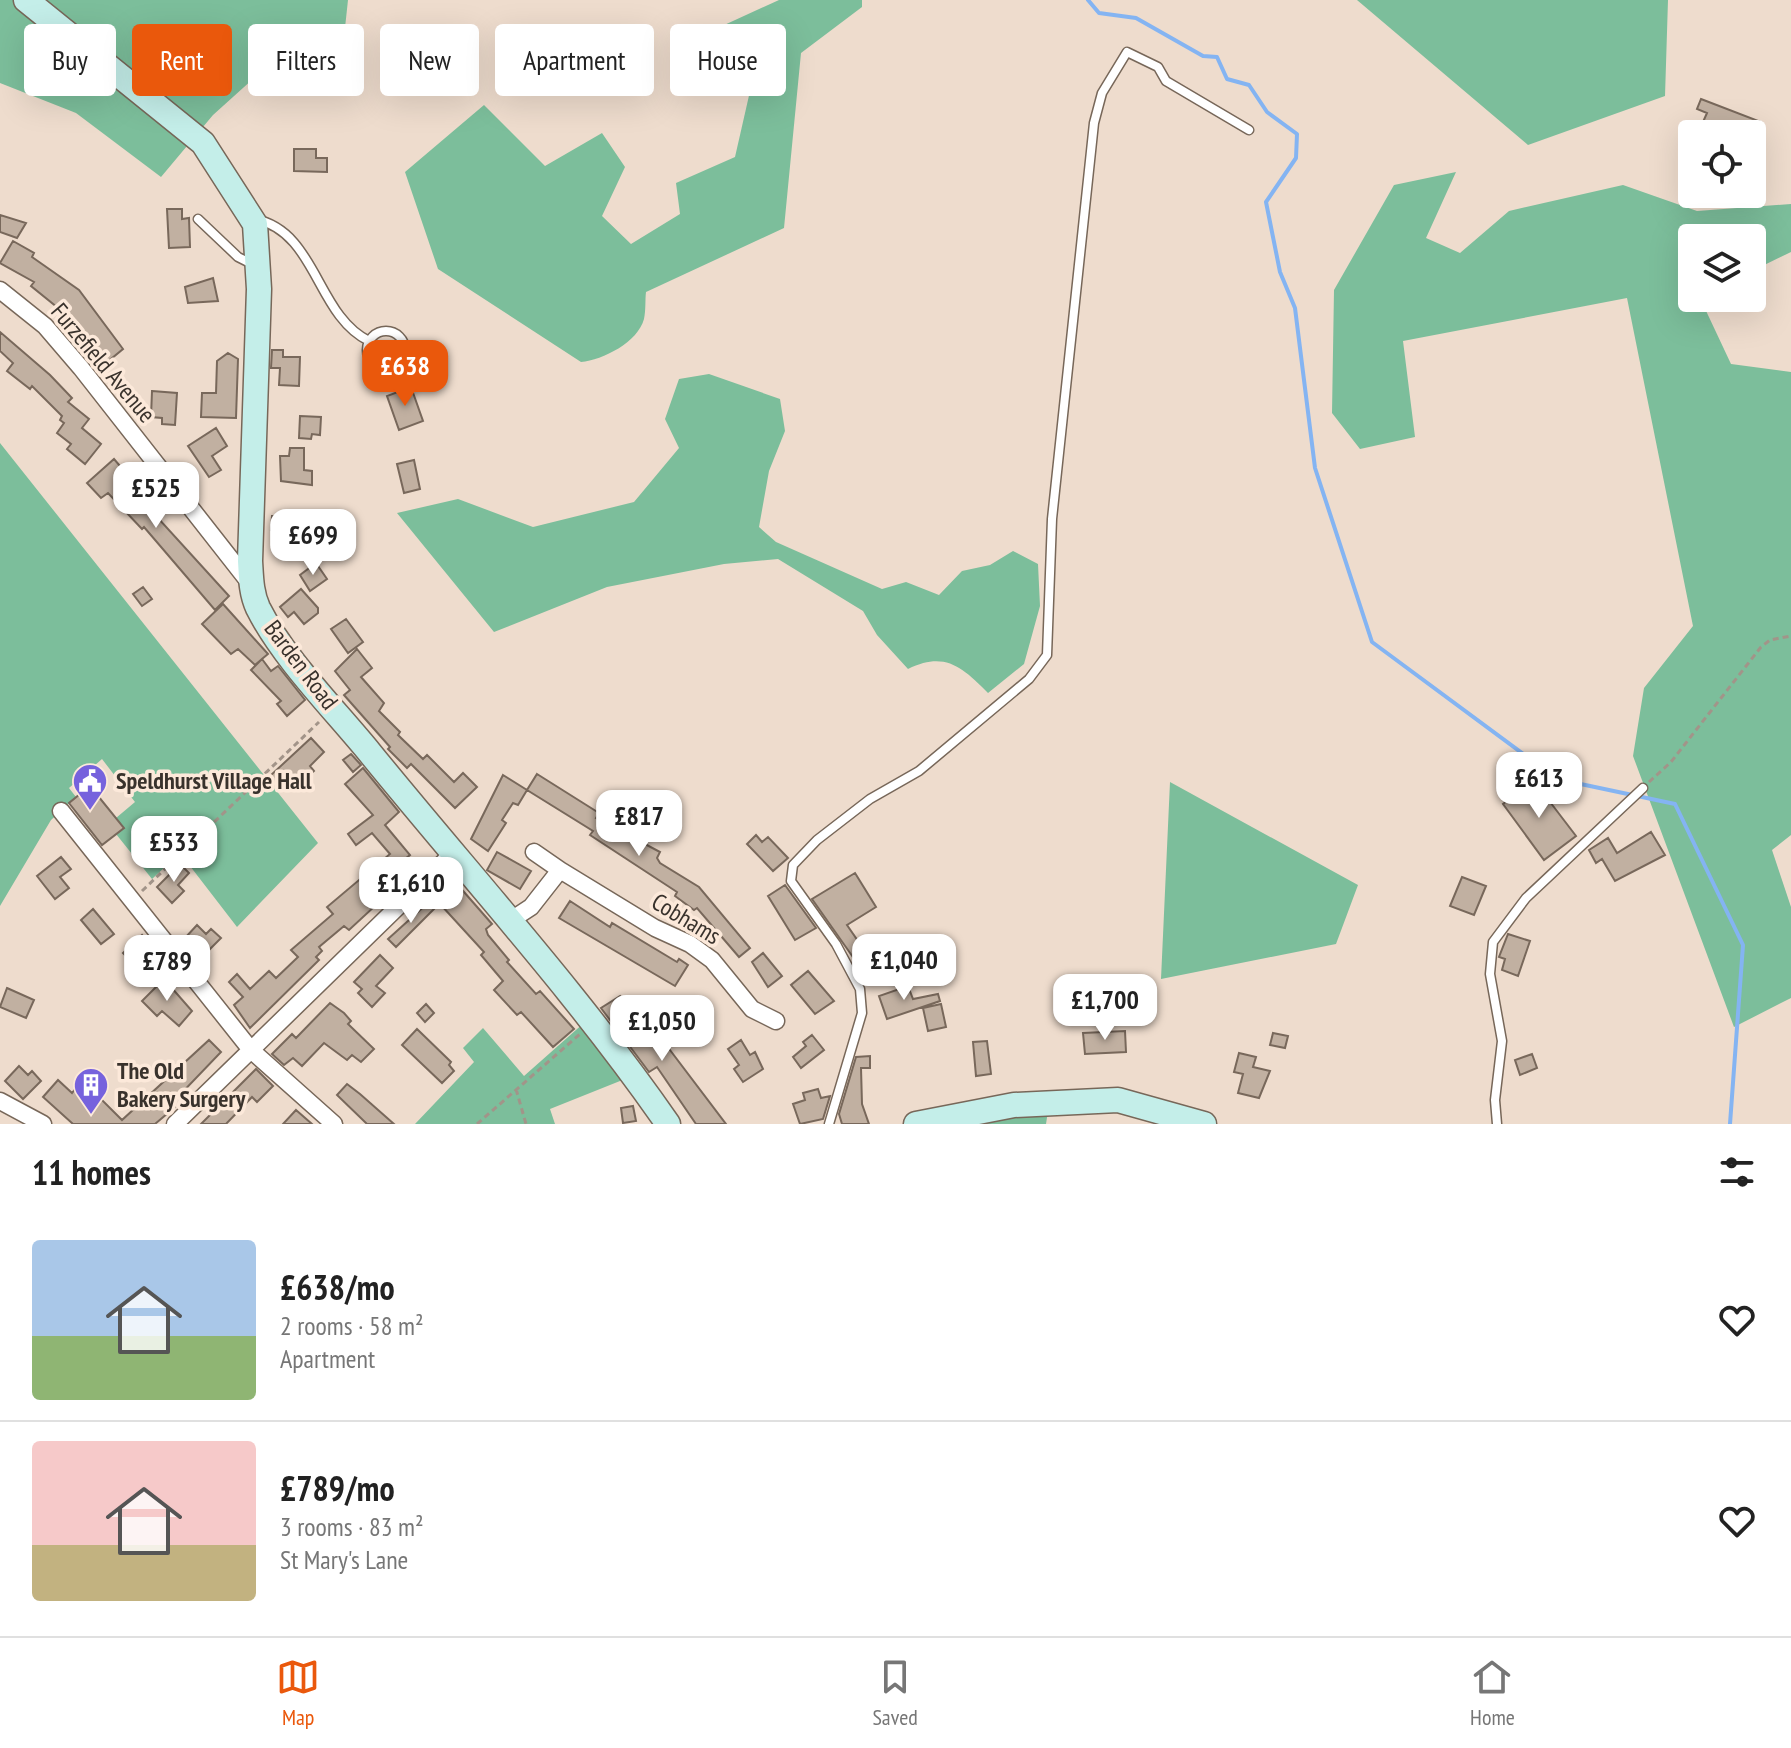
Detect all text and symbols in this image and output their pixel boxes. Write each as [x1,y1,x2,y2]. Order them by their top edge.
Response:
chip: Buy [24,24,116,96]
chip: Rent [132,24,232,96]
chip: Filters [248,24,364,96]
chip: New [380,24,479,96]
chip: Apartment [495,24,654,96]
chip: House [670,24,786,96]
map controls [1678,120,1766,312]
button: locate [1678,120,1766,208]
button: layers [1678,224,1766,312]
street label: Furzefield Avenue [44,297,162,429]
pin: £638 [358,340,452,408]
text: £638 [380,349,430,382]
pin: £525 [109,462,203,530]
text: £525 [131,471,181,504]
pin: £699 [266,509,360,577]
text: £699 [288,518,338,551]
street label: Barden Road [258,614,345,716]
pin: £613 [1492,752,1586,820]
text: £613 [1514,761,1564,794]
public building icon: Speldhurst Village Hall [71,762,109,812]
place label: Speldhurst Village Hall [116,765,312,796]
pin: £817 [592,790,686,858]
text: £817 [614,799,664,832]
pin: £533 [127,816,221,884]
text: £533 [149,825,199,858]
pin: £1,610 [346,857,476,925]
text: £1,610 [377,866,445,899]
street label: Cobhams [646,886,726,951]
pin: £1,040 [839,934,969,1002]
pin: £789 [120,935,214,1003]
text: £1,040 [870,943,938,976]
text: £789 [142,944,192,977]
pin: £1,700 [1040,974,1170,1042]
text: £1,700 [1071,983,1139,1016]
pin: £1,050 [597,995,727,1063]
text: £1,050 [628,1004,696,1037]
place label: The Old Bakery Surgery [117,1055,246,1114]
building icon: The Old Bakery Surgery [72,1066,110,1116]
text: 11 homes [32,1150,151,1194]
icon: filters [1715,1150,1759,1194]
text: £638/mo [280,1265,395,1309]
icon: home [96,1272,192,1368]
icon: heart [1715,1298,1759,1342]
text: 2 rooms · 58 m² [280,1309,424,1342]
text: Apartment [280,1342,375,1375]
text: £789/mo [280,1466,395,1510]
icon: home [96,1473,192,1569]
icon: heart [1715,1499,1759,1543]
text: 3 rooms · 83 m² [280,1510,424,1543]
text: St Mary's Lane [280,1543,408,1576]
tab: Map [276,1655,320,1731]
tab: Saved [872,1655,918,1731]
tab: Home [1470,1655,1515,1731]

